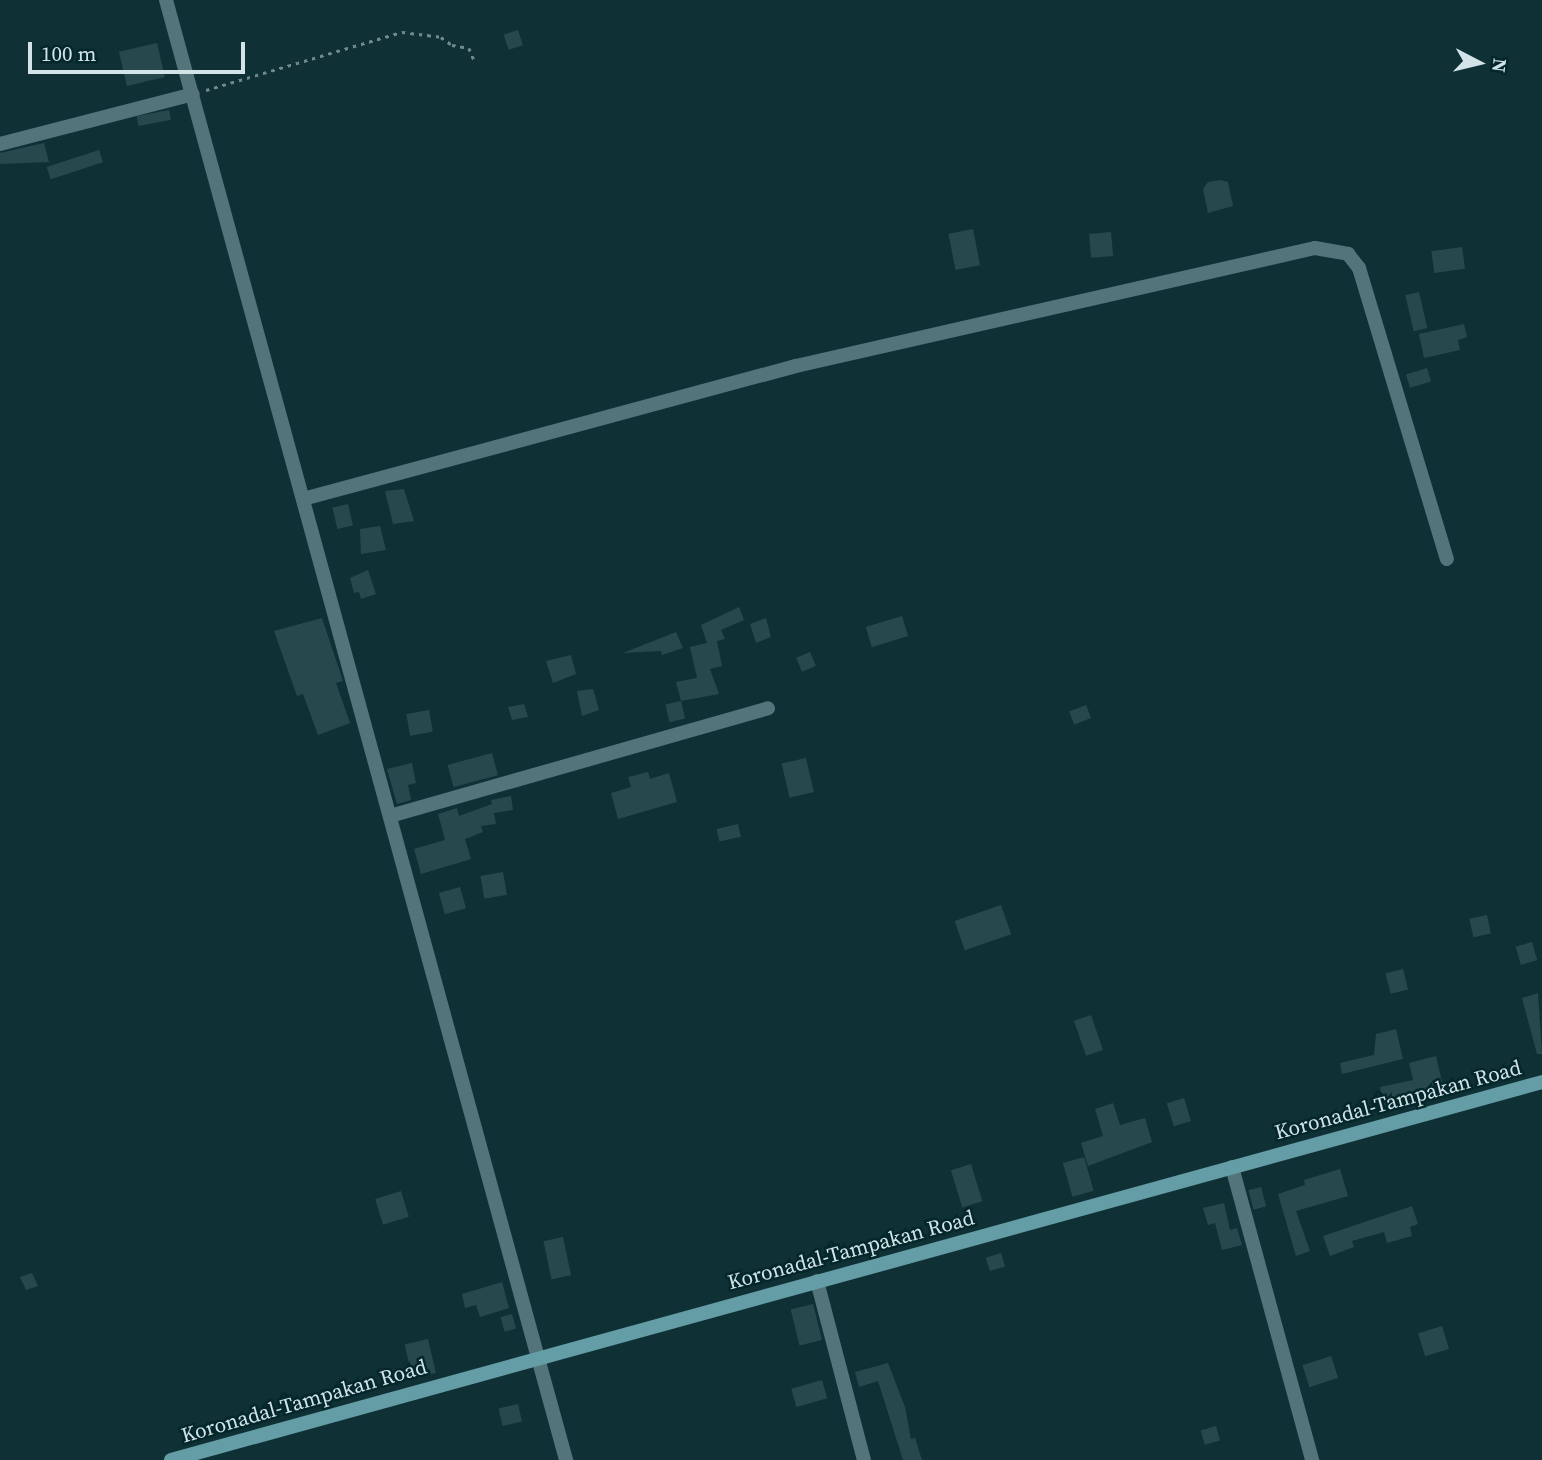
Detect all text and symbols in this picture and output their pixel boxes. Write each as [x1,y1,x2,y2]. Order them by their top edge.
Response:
scale bar [32,28,248,72]
north arrow [1444,28,1514,98]
text: 100 m [41,39,96,68]
text: N [1486,57,1514,74]
street label: Koronadal-Tampakan Road [1272,1055,1524,1145]
street label: Koronadal-Tampakan Road [725,1205,977,1295]
street label: Koronadal-Tampakan Road [178,1354,430,1448]

